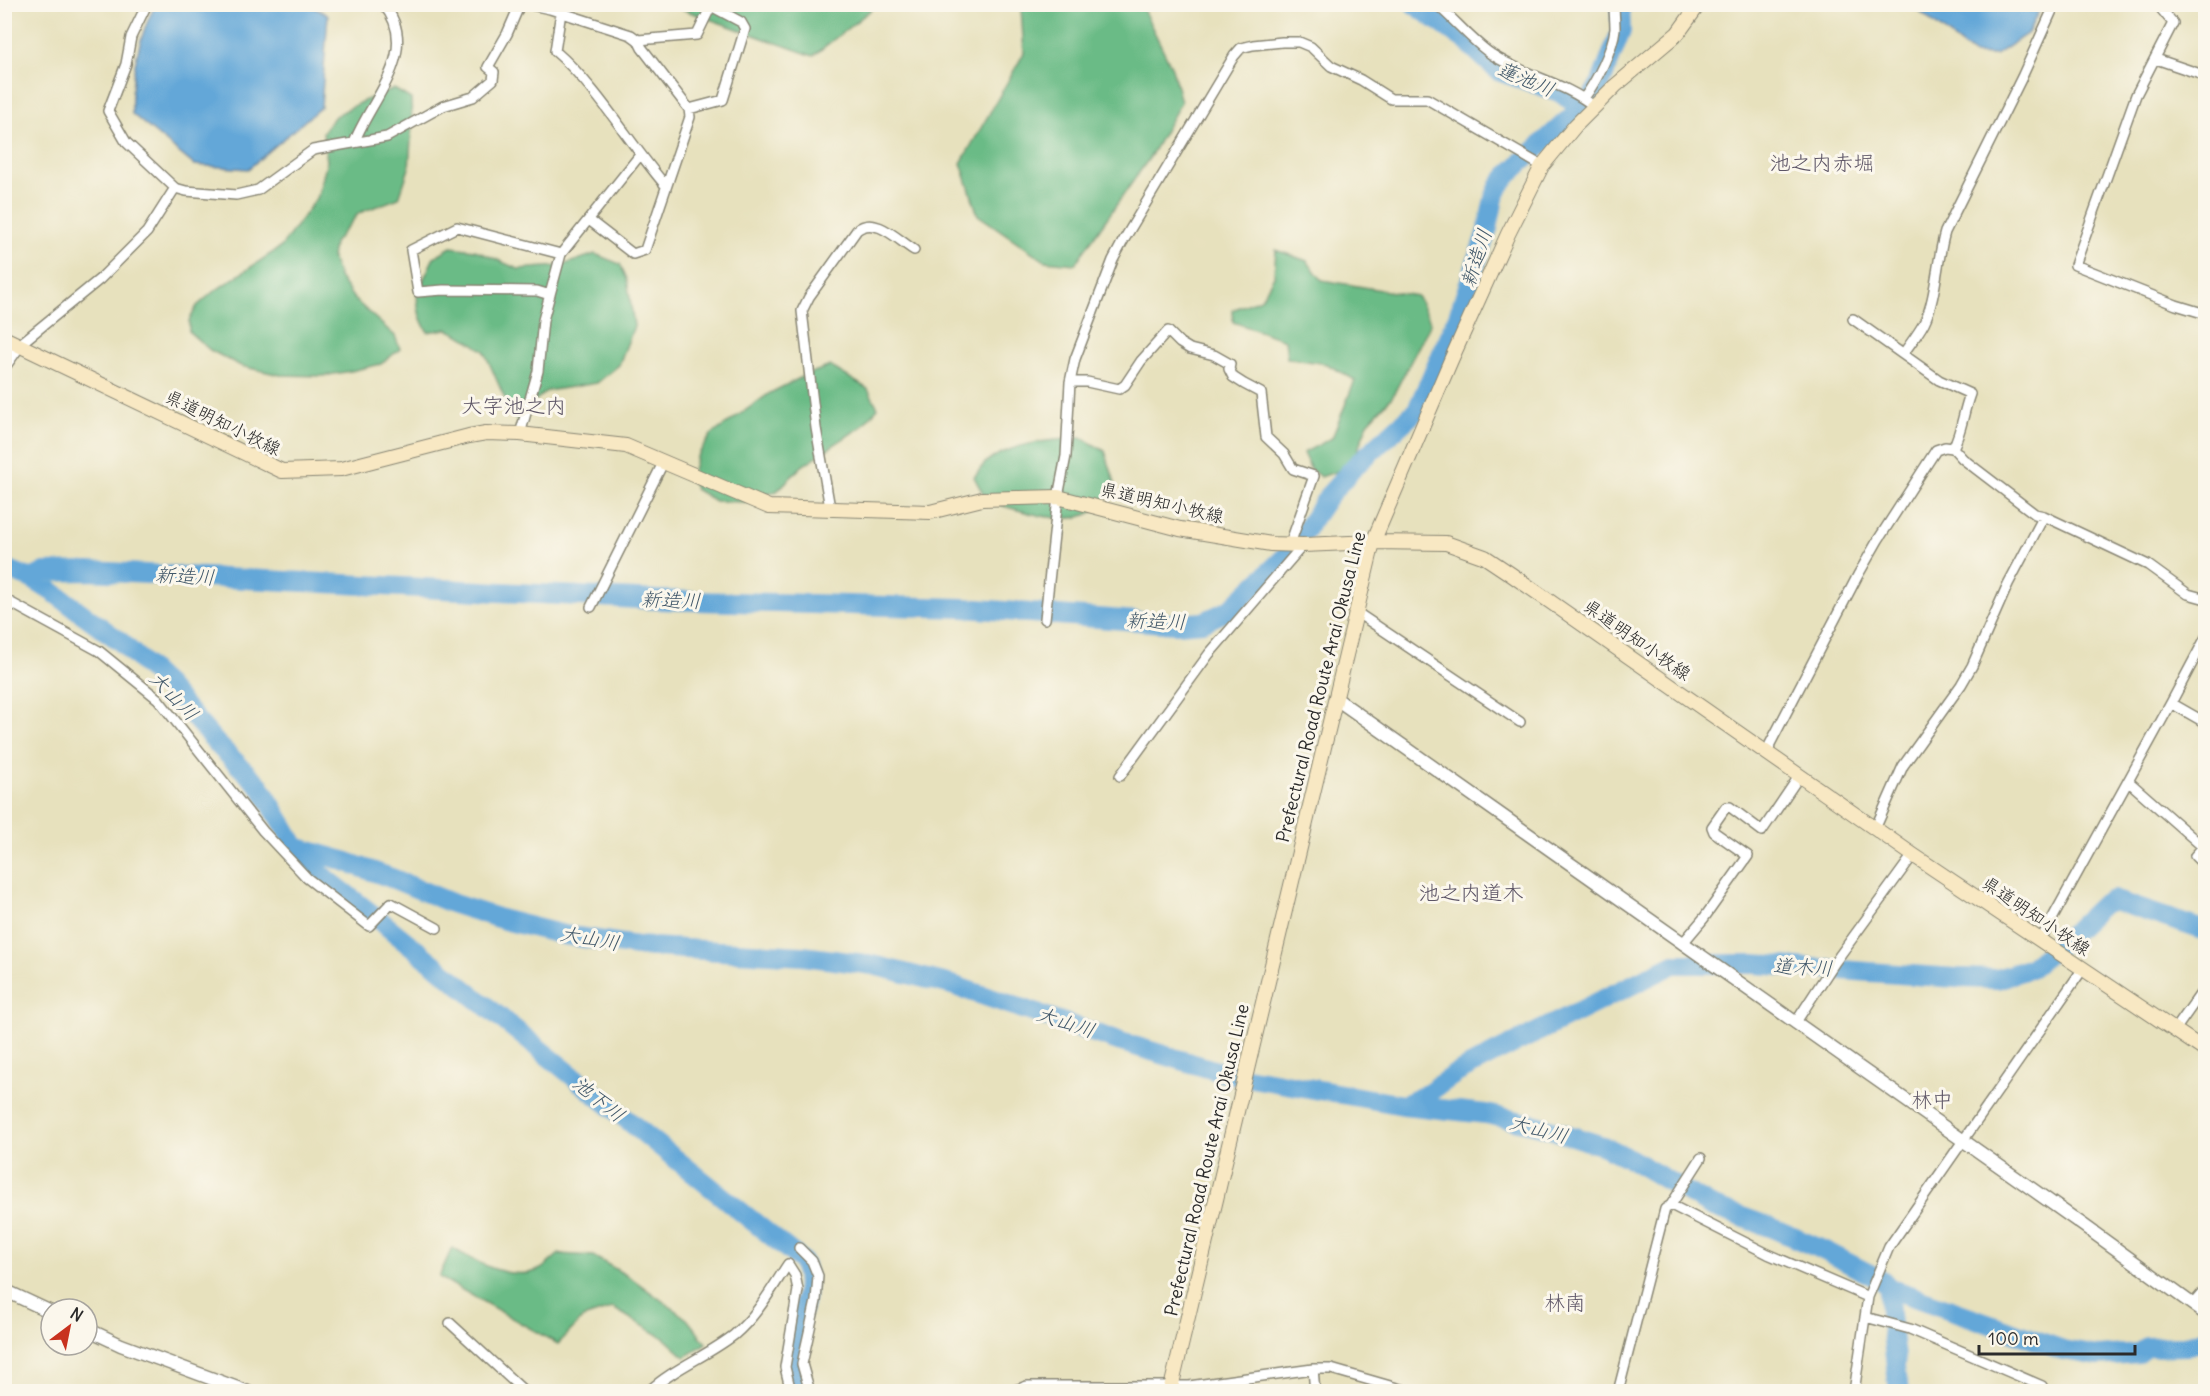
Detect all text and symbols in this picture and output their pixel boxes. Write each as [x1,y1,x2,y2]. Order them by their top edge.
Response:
water label: 蓮池川 [1494,55,1559,102]
district label: 池之内赤堀 [1770,149,1875,176]
water label: 新造川 [1454,225,1497,290]
street label: 県道明知小牧線 [162,385,285,461]
district label: 大字池之内 [462,392,567,419]
street label: 県道明知小牧線 [1098,477,1226,528]
street label: Prefectural Road Route Arai Okusa Line [1271,529,1370,845]
water label: 新造川 [154,561,216,590]
water label: 新造川 [641,586,701,613]
street label: 県道明知小牧線 [1579,594,1695,685]
water label: 新造川 [1126,607,1186,634]
water label: 大山川 [145,665,204,726]
street label: 県道明知小牧線 [1978,871,2095,960]
district label: 池之内道木 [1419,879,1524,906]
water label: 大山川 [558,920,622,955]
water label: 道木川 [1772,952,1834,981]
water label: 大山川 [1034,1000,1099,1043]
street label: Prefectural Road Route Arai Okusa Line [1159,1001,1254,1318]
water label: 池下川 [568,1070,630,1127]
district label: 林中 [1911,1086,1953,1113]
water label: 大山川 [1507,1109,1571,1148]
district label: 林南 [1544,1289,1586,1316]
north arrow [39,1297,99,1357]
text: N [67,1303,87,1326]
scale bar [1979,1318,2135,1356]
text: 100 m [1988,1327,2039,1350]

